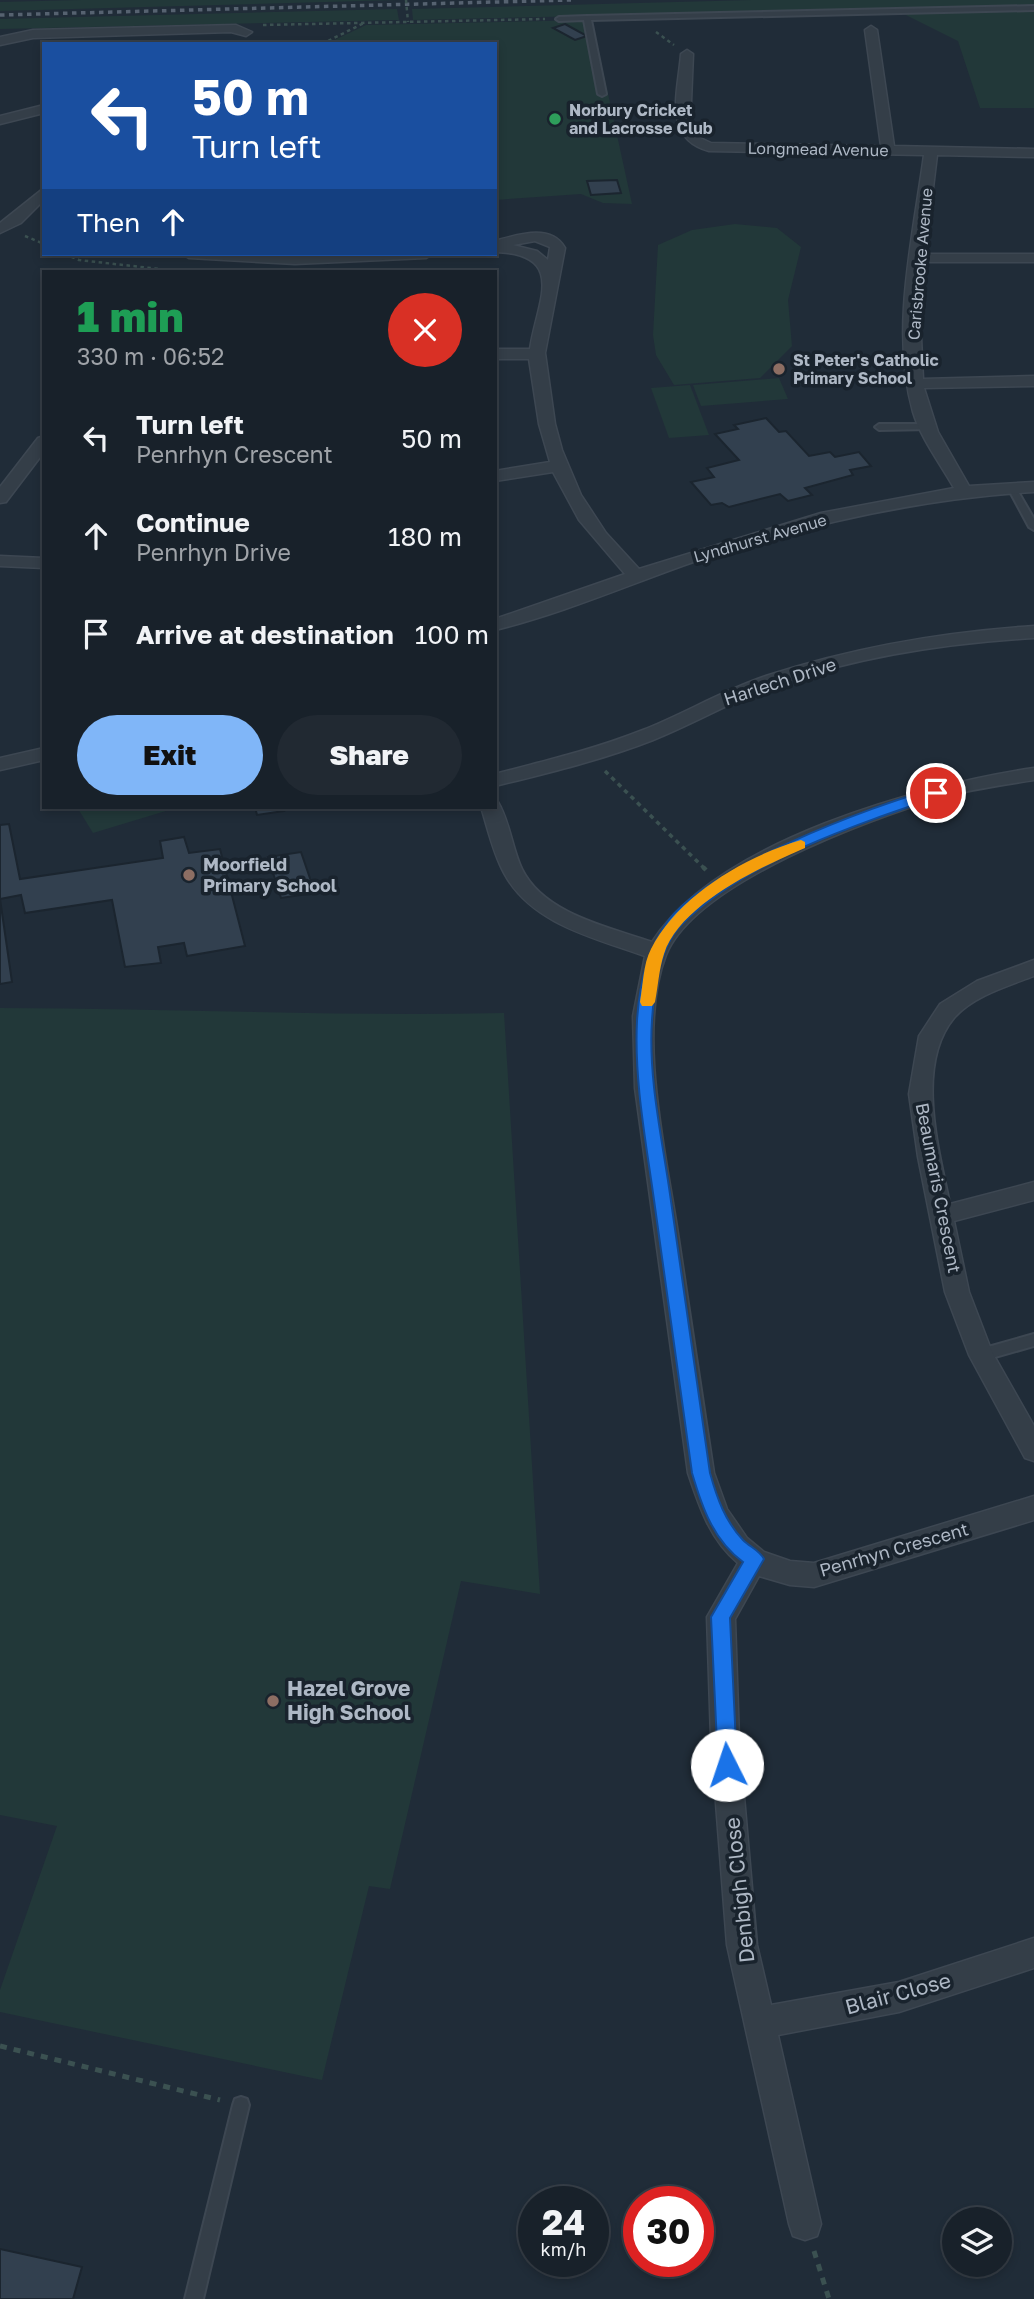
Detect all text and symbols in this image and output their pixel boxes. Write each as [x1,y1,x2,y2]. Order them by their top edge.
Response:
text: 50 m [192,67,309,126]
icon: left [77,70,168,161]
place label: Norbury Cricket and Lacrosse Club [569,100,713,138]
marker: Norbury Cricket and Lacrosse Club [547,111,563,127]
text: Turn left [192,127,321,165]
street label: Longmead Avenue [747,138,889,160]
street label: Carisbrooke Avenue [903,187,937,341]
icon: ahead [154,203,192,241]
text: Then [77,207,140,238]
text: 1 min [77,291,184,341]
button: close [388,293,462,367]
text: 330 m · 06:52 [77,342,224,370]
place label: St Peter's Catholic Primary School [793,350,939,388]
marker: St Peter's Catholic Primary School [771,361,787,377]
text: Turn left [136,409,244,440]
icon: left [77,419,115,457]
text: 50 m [401,423,462,454]
text: Penrhyn Crescent [136,440,333,468]
text: Continue [136,507,250,538]
street label: Lyndhurst Avenue [691,509,829,567]
icon: ahead [77,517,115,555]
text: 180 m [388,521,462,552]
text: Penrhyn Drive [136,538,291,566]
icon: arrive [77,615,115,653]
text: Arrive at destination [136,619,394,650]
text: 100 m [415,619,489,650]
street label: Harlech Drive [721,653,839,710]
button: Exit [77,715,263,795]
button: Share [277,715,462,795]
pin [906,763,966,823]
icon: arrive [917,774,955,812]
place label: Moorfield Primary School [203,853,337,896]
marker: Moorfield Primary School [181,867,197,883]
street label: Beaumaris Crescent [912,1101,966,1275]
street label: Penrhyn Crescent [817,1517,971,1581]
place label: Hazel Grove High School [287,1675,411,1725]
marker: Hazel Grove High School [265,1693,281,1709]
position arrow [690,1728,764,1802]
street label: Denbigh Close [718,1816,760,1964]
street label: Blair Close [842,1966,953,2020]
speed limit sign: 30 [623,2186,714,2277]
text: 24 [542,2201,585,2243]
map controls [942,2207,1012,2277]
button: layers [942,2207,1012,2277]
text: km/h [541,2238,586,2260]

